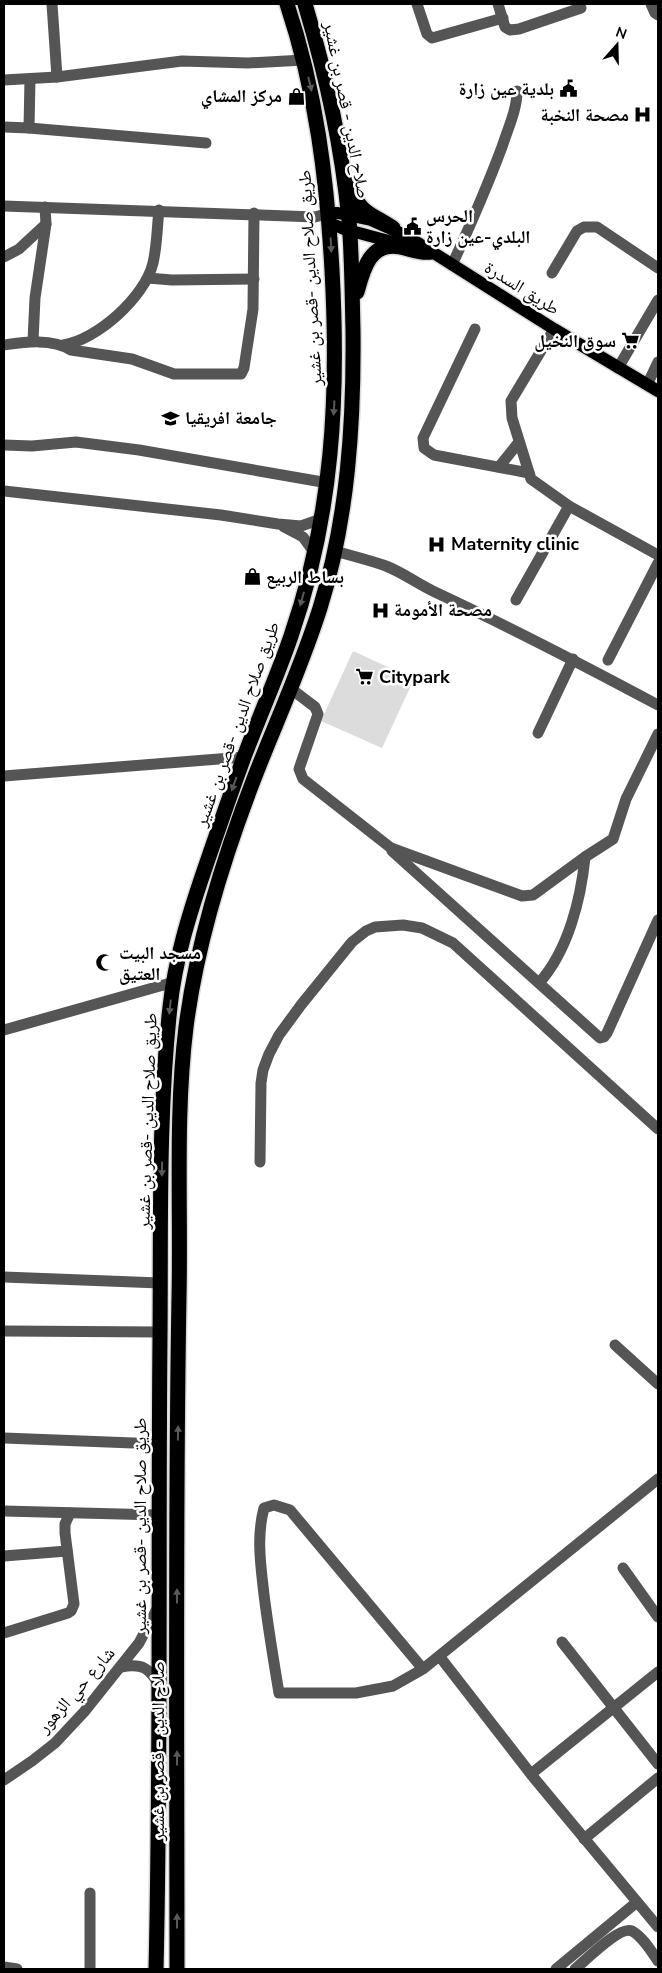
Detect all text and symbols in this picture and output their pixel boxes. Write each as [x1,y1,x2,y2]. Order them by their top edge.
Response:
street label: صلاح الدين - قصر بن غشير [318,18,376,201]
north arrow [592,20,642,70]
text: N [613,23,629,44]
one-way arrow [306,77,314,92]
place label: بلدية عين زارة [459,77,554,101]
public building icon: بلدية عين زارة [558,79,578,99]
place label: مركز المشاي [201,84,282,110]
shop icon: مركز المشاي [286,86,306,106]
place label: مصحة النخبة [540,103,629,127]
hospital icon: مصحة النخبة [633,105,653,125]
street label: طريق صلاح الدين -قصر بن غشير [292,169,328,388]
place label: الحرس البلدي-عين زارة [426,204,530,251]
public building icon: الحرس البلدي-عين زارة [402,216,422,236]
one-way arrow [327,237,335,253]
street label: طريق السدرة [480,255,564,321]
place label: سوق النخيل [534,329,616,353]
supermarket icon: سوق النخيل [620,331,640,351]
one-way arrow [330,400,338,416]
place label: جامعة افريقيا [185,406,277,430]
school or university icon: جامعة افريقيا [161,408,181,428]
place label: Maternity clinic [451,532,580,556]
hospital icon: Maternity clinic [427,534,447,554]
place label: بساط الربيع [266,565,344,589]
shop icon: بساط الربيع [242,567,262,587]
one-way arrow [298,592,306,607]
place label: مصحة الأمومة [394,598,492,622]
hospital icon: مصحة الأمومة [370,600,390,620]
street label: طريق صلاح الدين -قصر بن غشير [188,618,285,831]
place label: Citypark [379,665,450,689]
supermarket icon: Citypark [355,667,375,687]
one-way arrow [230,777,238,792]
place label: مسجد البيت العتيق [119,941,201,986]
mosque icon: مسجد البيت العتيق [95,953,115,973]
one-way arrow [166,999,174,1015]
street label: طريق صلاح الدين -قصر بن غشير [131,1012,163,1231]
one-way arrow [158,1162,166,1178]
street label: طريق صلاح الدين -قصر بن غشير [128,1418,152,1635]
one-way arrow [174,1425,182,1441]
one-way arrow [173,1587,181,1603]
street label: شارع حي الزهور [31,1642,122,1741]
street label: صلاح الدين - قصر بن غشير [146,1661,170,1842]
one-way arrow [173,1750,181,1766]
one-way arrow [173,1912,181,1928]

